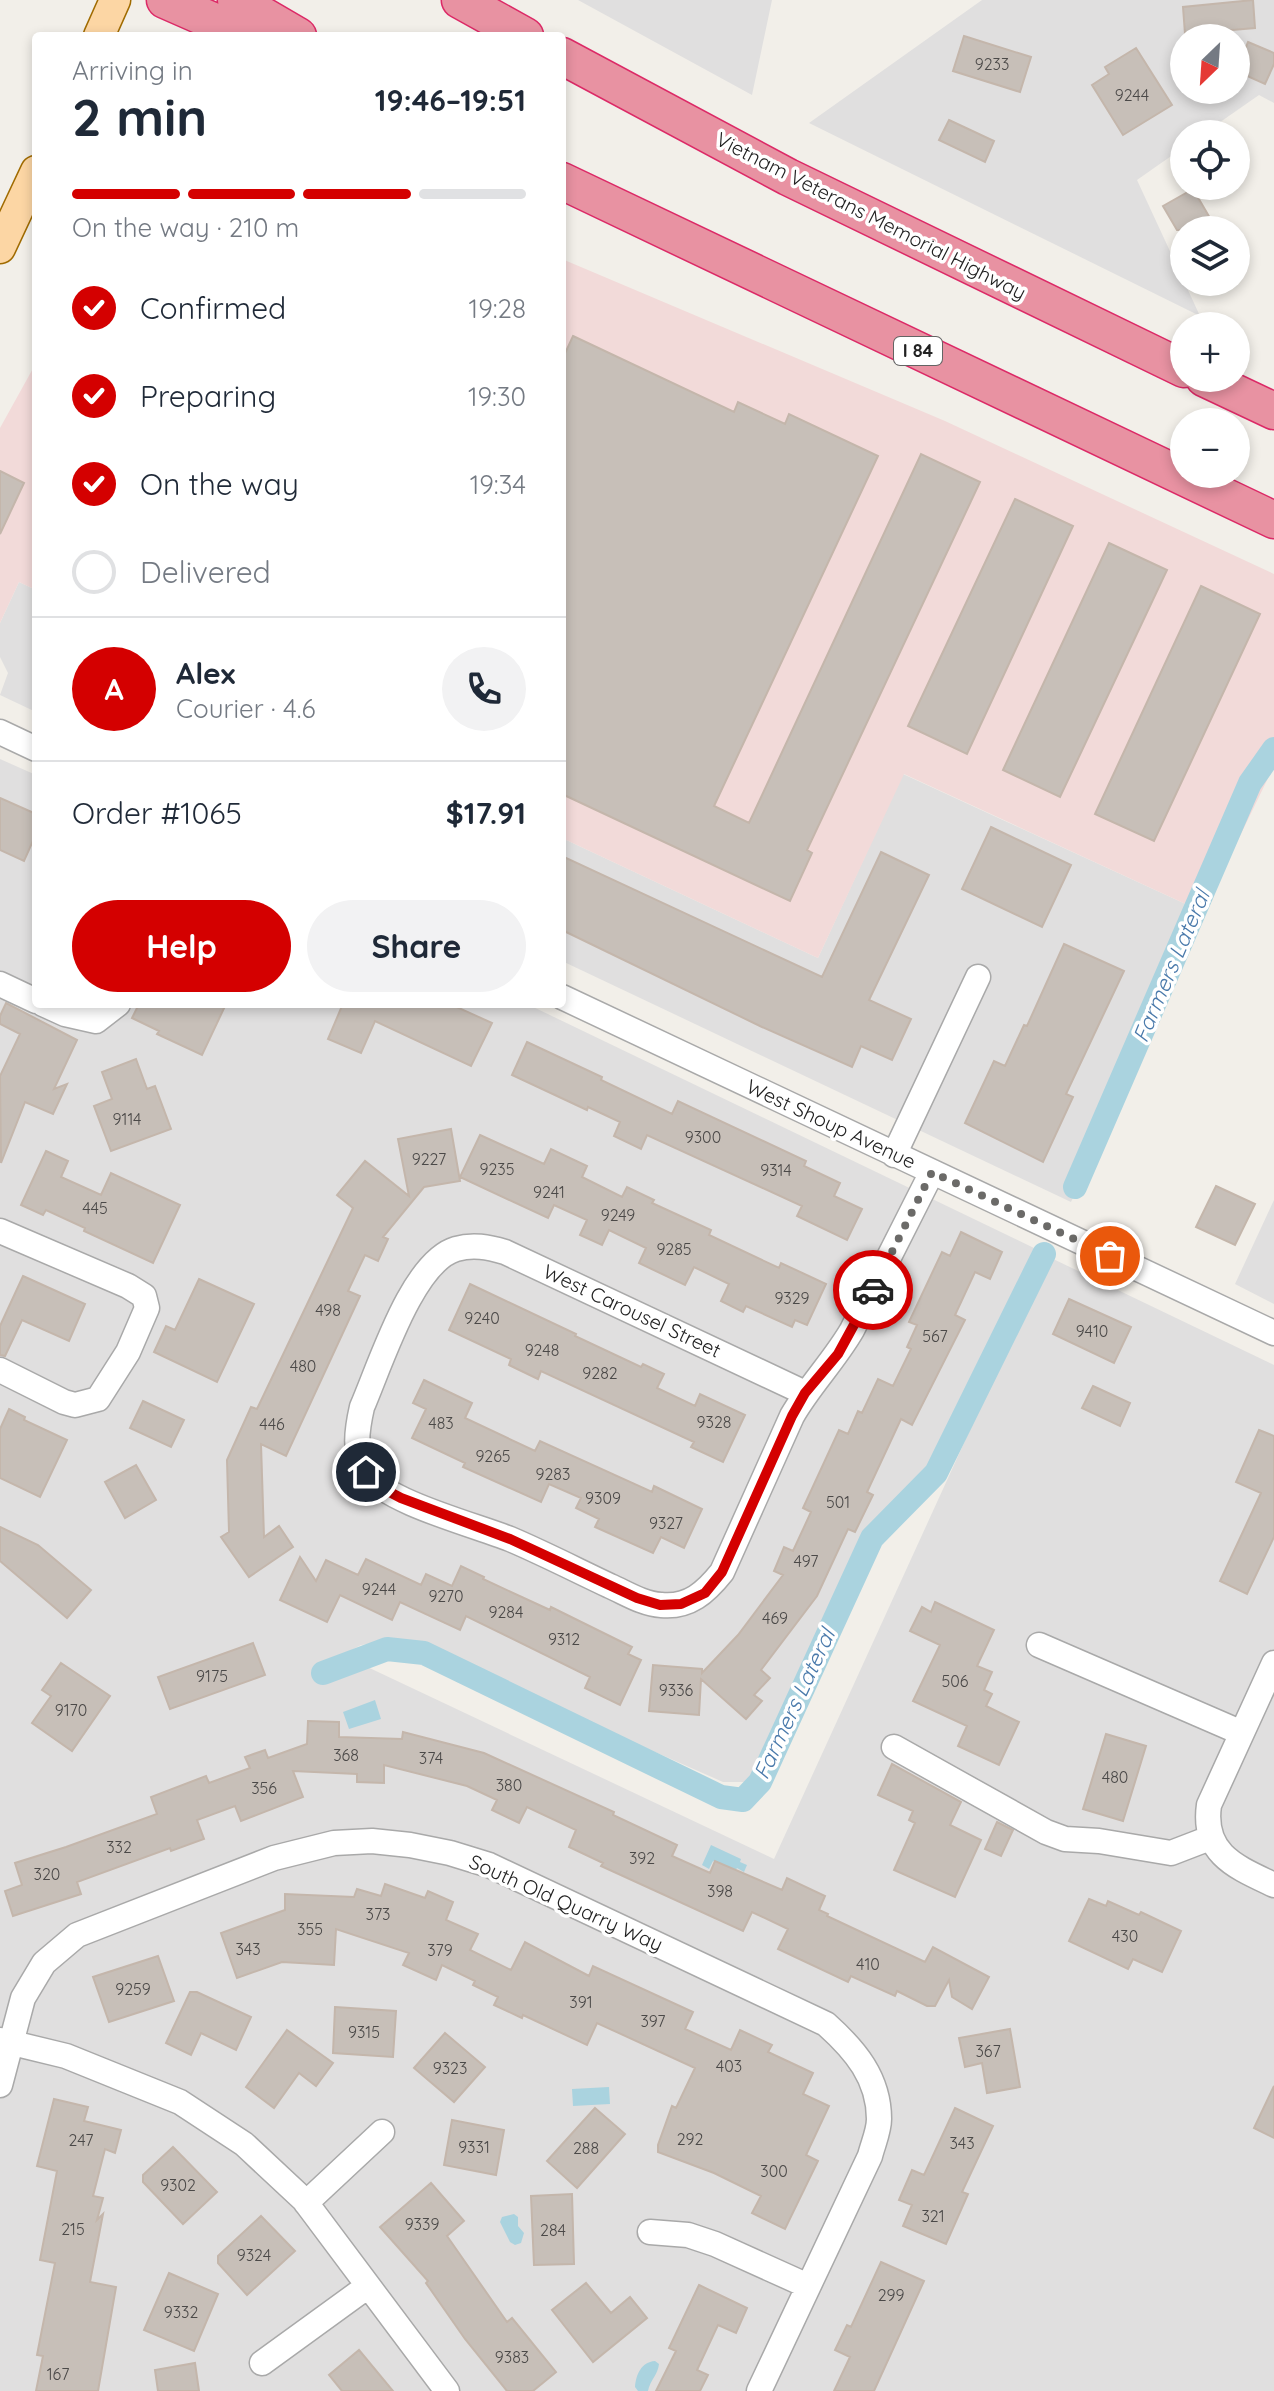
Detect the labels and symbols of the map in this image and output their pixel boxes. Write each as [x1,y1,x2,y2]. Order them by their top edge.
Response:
north arrow [1170,24,1250,104]
house number: 9233 [975,54,1009,74]
house number: 9244 [1115,85,1149,105]
street label: Vietnam Veterans Memorial Highway [712,126,1030,305]
road number: I 84 [894,337,942,365]
water label: Farmers Lateral [1126,883,1217,1046]
street label: West Shoup Avenue [743,1073,920,1174]
house number: 9114 [112,1109,142,1129]
house number: 9300 [685,1127,721,1147]
house number: 9227 [412,1149,446,1169]
house number: 9235 [480,1159,514,1179]
house number: 9314 [760,1160,792,1180]
house number: 9241 [533,1182,565,1202]
house number: 445 [82,1198,108,1218]
house number: 9249 [601,1205,635,1225]
pin [1076,1222,1144,1290]
house number: 9285 [656,1239,692,1259]
courier [833,1250,913,1330]
street label: West Carousel Street [539,1258,725,1363]
house number: 9329 [774,1288,810,1308]
house number: 498 [315,1300,341,1320]
house number: 9240 [464,1308,500,1328]
house number: 9410 [1076,1321,1108,1341]
house number: 567 [922,1326,948,1346]
house number: 9248 [525,1340,559,1360]
house number: 480 [290,1356,316,1376]
house number: 9282 [582,1363,618,1383]
house number: 9328 [697,1412,731,1432]
house number: 483 [428,1413,454,1433]
house number: 446 [259,1414,285,1434]
pin [332,1438,400,1506]
house number: 9265 [475,1446,511,1466]
house number: 9283 [536,1464,570,1484]
house number: 9309 [585,1488,621,1508]
house number: 501 [826,1492,850,1512]
house number: 9327 [649,1513,683,1533]
house number: 497 [794,1551,818,1571]
house number: 9244 [362,1579,396,1599]
house number: 9270 [428,1586,464,1606]
house number: 9284 [489,1602,523,1622]
house number: 469 [762,1608,788,1628]
water label: Farmers Lateral [747,1622,842,1784]
house number: 9312 [548,1629,580,1649]
house number: 9175 [196,1666,228,1686]
house number: 506 [942,1671,969,1691]
house number: 9336 [659,1680,694,1700]
house number: 9170 [55,1700,87,1720]
house number: 368 [333,1745,359,1765]
house number: 374 [419,1748,443,1768]
house number: 480 [1102,1767,1128,1787]
house number: 380 [496,1775,522,1795]
house number: 356 [251,1778,277,1798]
house number: 332 [106,1837,132,1857]
house number: 392 [629,1848,655,1868]
street label: South Old Quarry Way [465,1849,667,1957]
house number: 320 [34,1864,60,1884]
house number: 398 [707,1881,733,1901]
house number: 373 [366,1904,390,1924]
house number: 355 [297,1919,323,1939]
house number: 430 [1112,1926,1138,1946]
house number: 343 [235,1939,261,1959]
house number: 379 [427,1940,453,1960]
house number: 410 [856,1954,880,1974]
house number: 9259 [115,1979,151,1999]
house number: 391 [569,1992,593,2012]
house number: 397 [640,2011,666,2031]
house number: 9315 [348,2022,380,2042]
house number: 367 [975,2041,1001,2061]
house number: 403 [716,2056,742,2076]
house number: 9323 [433,2058,467,2078]
house number: 292 [677,2129,703,2149]
house number: 247 [69,2130,93,2150]
house number: 343 [949,2133,975,2153]
house number: 9331 [458,2137,490,2157]
house number: 288 [573,2138,599,2158]
house number: 300 [760,2161,788,2181]
house number: 9302 [160,2175,196,2195]
house number: 321 [921,2206,945,2226]
house number: 9339 [405,2214,439,2234]
house number: 215 [61,2219,85,2239]
house number: 284 [540,2220,566,2240]
house number: 9324 [237,2245,271,2265]
house number: 299 [878,2285,904,2305]
house number: 9332 [164,2302,198,2322]
house number: 9383 [495,2347,529,2367]
house number: 167 [47,2364,69,2384]

